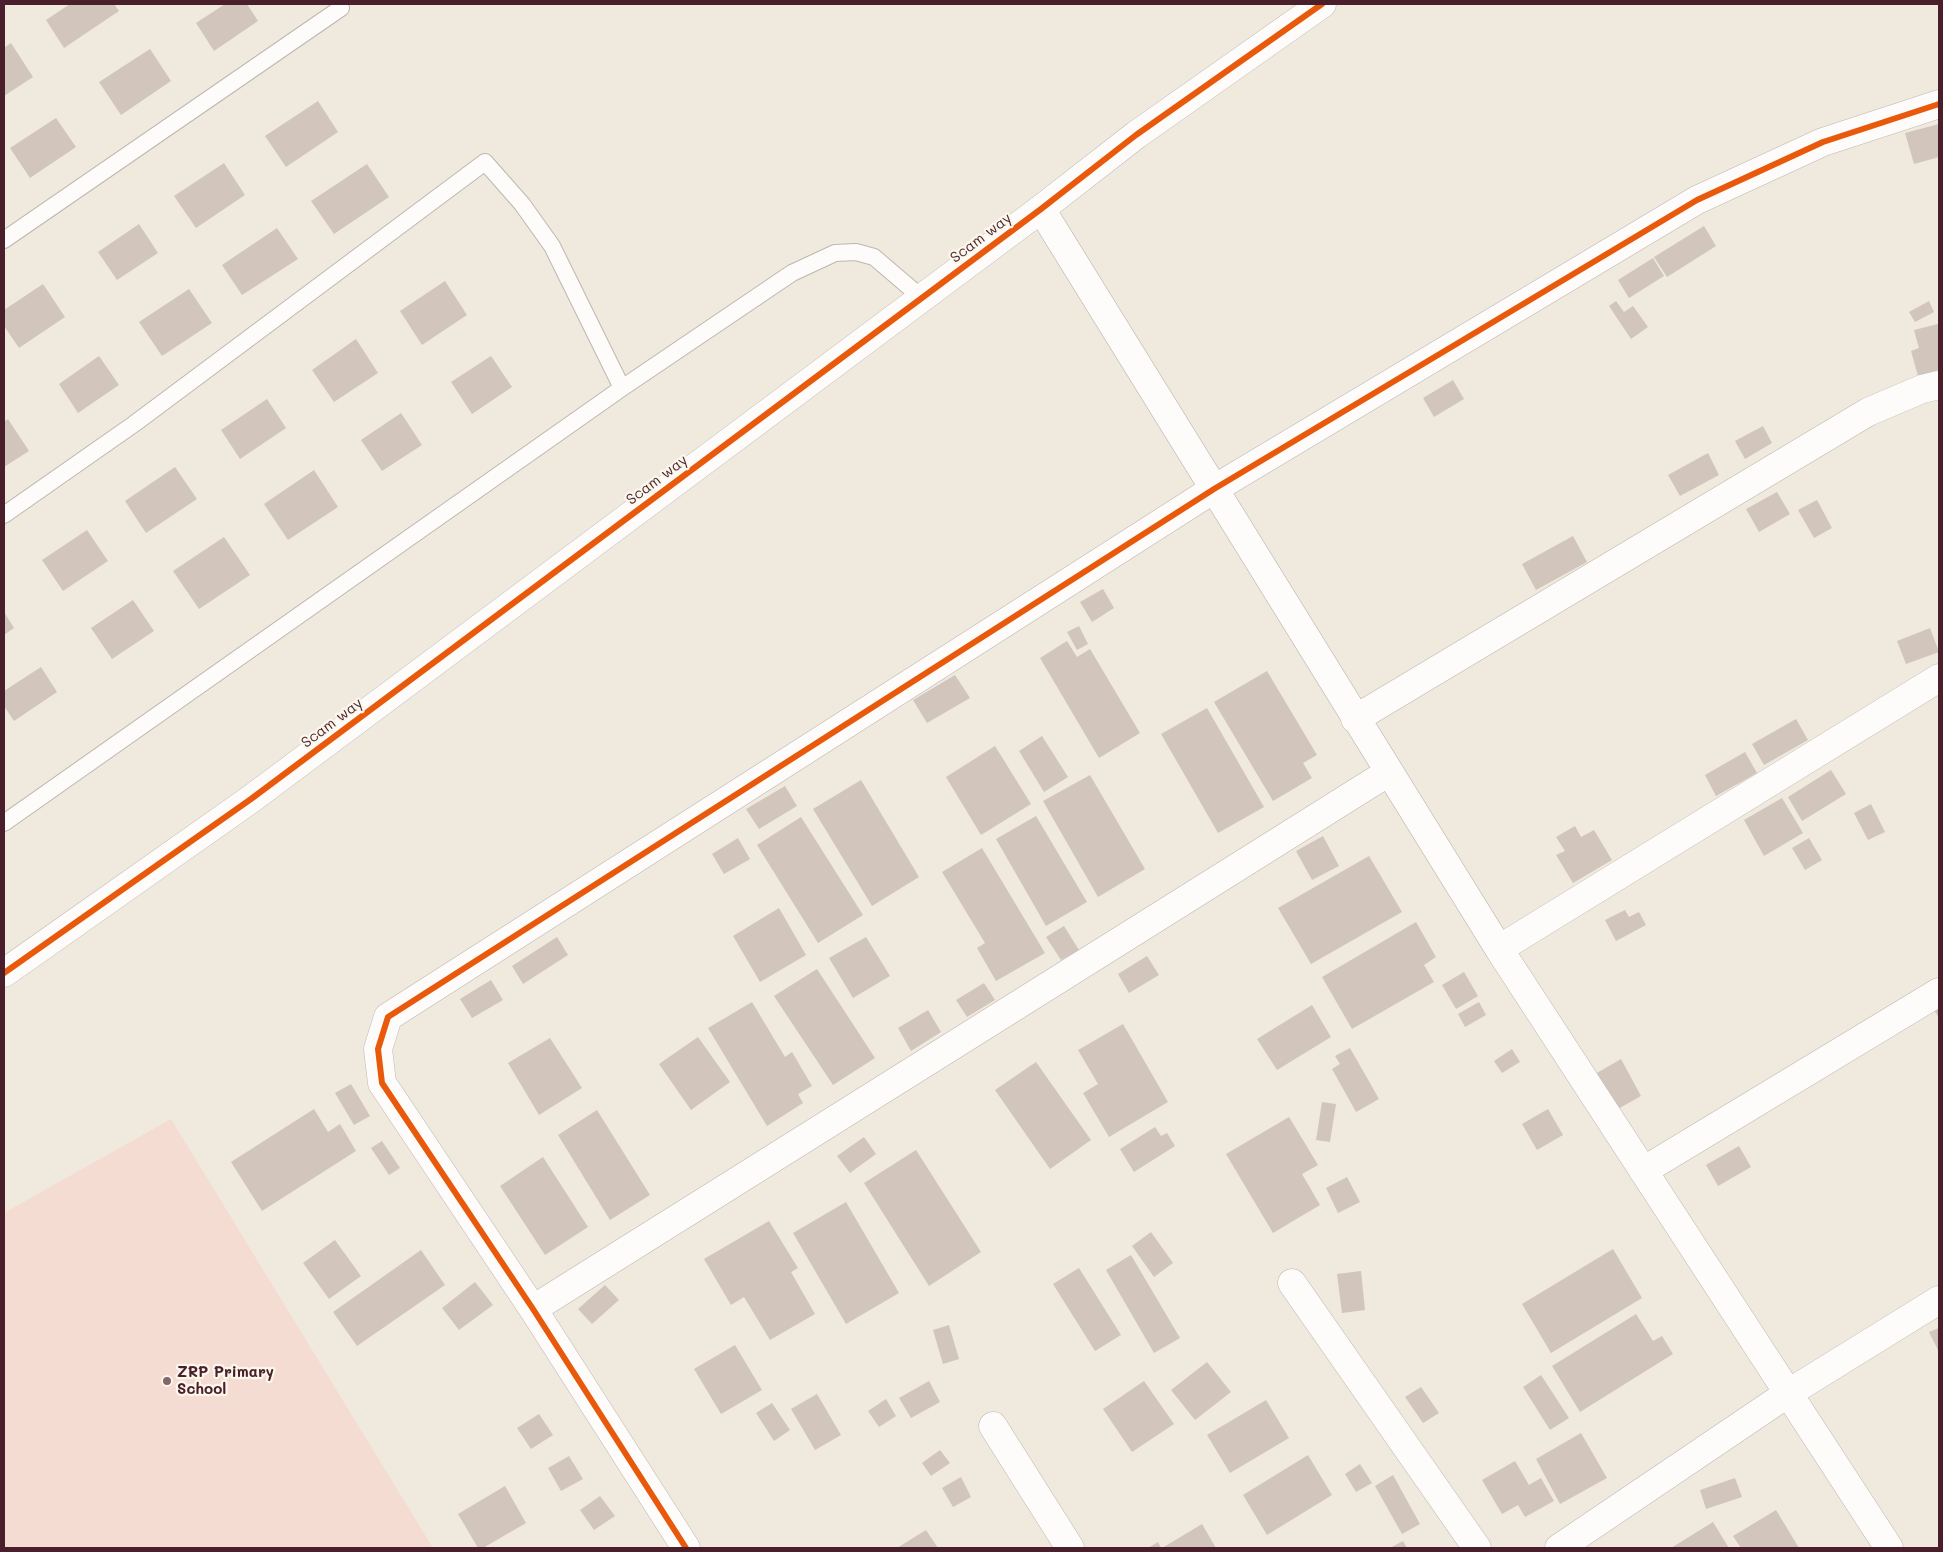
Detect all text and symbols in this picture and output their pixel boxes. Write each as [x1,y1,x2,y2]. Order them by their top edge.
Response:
street label: Scam way [947,209,1015,267]
street label: Scam way [623,451,691,509]
street label: Scam way [298,694,366,752]
place label: ZRP Primary School [177,1363,274,1398]
marker: ZRP Primary School [161,1375,173,1387]

